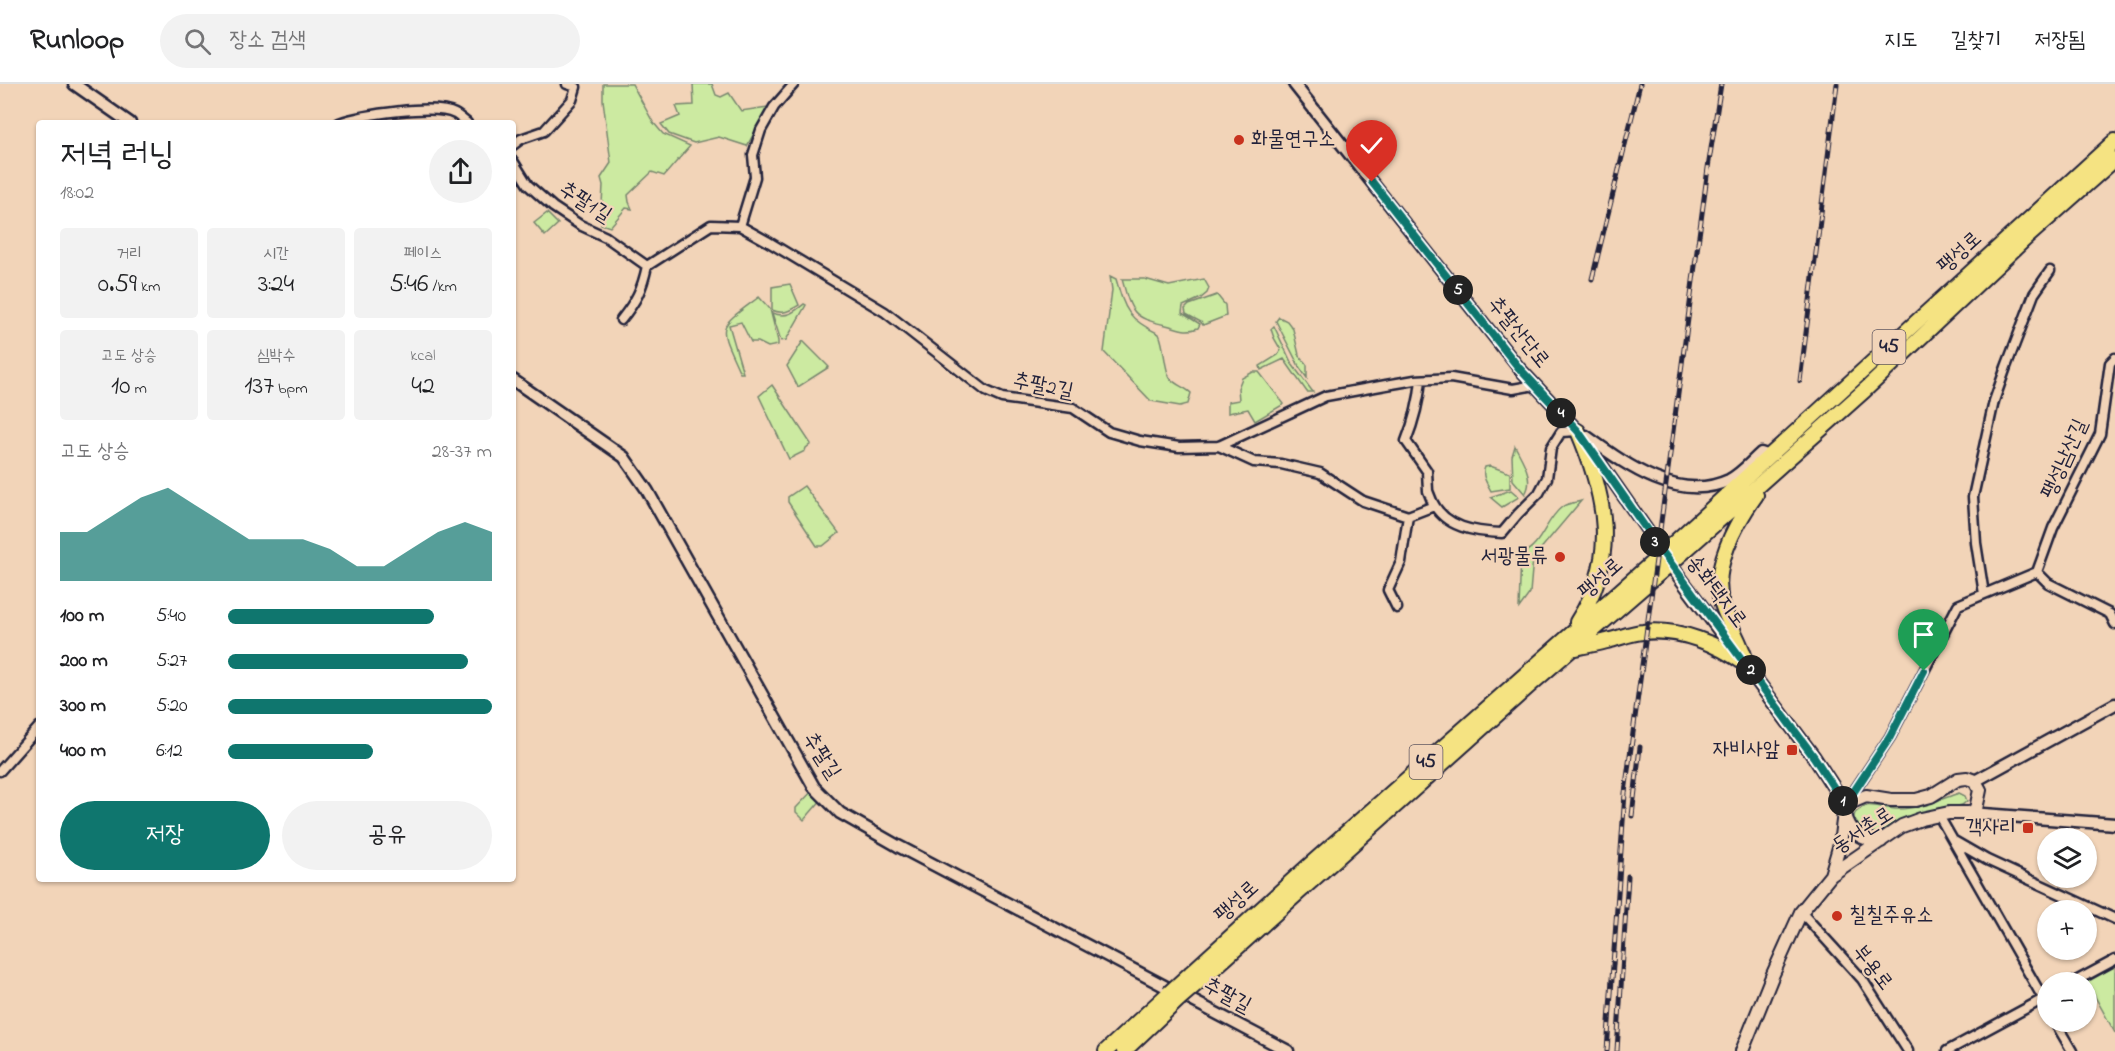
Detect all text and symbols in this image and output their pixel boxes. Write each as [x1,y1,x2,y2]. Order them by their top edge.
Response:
search box [160,14,580,68]
text: Runloop [30,21,124,62]
icon: search [181,25,214,58]
text: 장소 검색 [229,25,306,57]
text: 지도 [1884,26,1918,56]
text: 길찾기 [1951,26,2001,56]
text: 저장됨 [2034,26,2085,56]
pin [1346,120,1397,182]
place label: 화물연구소 [1251,125,1336,155]
icon: check [1355,129,1388,162]
text: 저녁 러닝 [60,132,174,180]
marker: 화물연구소 [1232,133,1246,147]
button: share [429,140,492,203]
street label: 추팔1길 [553,175,617,231]
text: 18:02 [60,179,94,208]
street label: 팽성로 [1931,225,1989,281]
text: 거리 [116,242,142,266]
text: 시간 [263,242,289,266]
text: 페이스 [404,242,442,266]
text: 0.59 [98,266,137,304]
text: 3:24 [258,266,294,304]
text: 5:46 [389,266,428,304]
text: km [137,275,160,299]
text: /km [428,275,457,299]
pin: 5 [1443,275,1473,305]
text: 5 [1453,278,1463,302]
street label: 추팔산단로 [1480,291,1556,375]
road number: 45 [1872,330,1906,364]
text: 고도 상승 [101,344,157,368]
text: 심박수 [257,344,295,368]
text: kcal [410,344,436,368]
street label: 추팔2길 [1010,366,1076,408]
text: 10 [111,368,131,406]
text: 137 [244,368,274,406]
text: 42 [411,368,435,406]
text: m [131,377,147,401]
text: bpm [274,377,308,401]
pin: 4 [1546,398,1576,428]
text: 4 [1558,401,1564,425]
street label: 팽성남산길 [2034,414,2096,504]
text: 고도 상승 [60,438,129,467]
text: 28–37 m [432,438,492,467]
pin: 3 [1640,527,1670,557]
text: 3 [1652,530,1658,554]
place label: 서광물류 [1480,542,1548,572]
street label: 송화택지로 [1679,549,1753,635]
marker: 서광물류 [1553,550,1567,564]
street label: 팽성로 [1572,551,1630,607]
text: 100 m [60,602,104,631]
text: 5:40 [156,602,186,631]
pin [1898,609,1949,671]
icon: arrive [1907,618,1940,651]
text: 200 m [60,647,108,676]
text: 5:27 [156,647,187,676]
pin: 2 [1736,655,1766,685]
text: 2 [1747,658,1755,682]
text: 300 m [60,692,106,721]
text: 5:20 [156,692,188,721]
street label: 추팔길 [795,727,847,786]
place label: 자비사앞 [1712,735,1780,765]
text: 400 m [60,737,106,766]
text: 6:12 [156,737,183,766]
marker: 자비사앞 [1785,743,1799,757]
road number: 45 [1410,745,1442,779]
pin: 1 [1828,786,1858,816]
text: 1 [1840,789,1846,813]
street label: 동서촌로 [1826,800,1900,862]
button: 저장 [60,801,270,870]
button: 공유 [282,801,492,870]
place label: 객사리 [1965,813,2016,843]
marker: 객사리 [2021,821,2035,835]
map controls [2037,828,2097,1032]
button: layers [2037,828,2097,888]
street label: 팽성로 [1208,874,1266,930]
button: + [2037,900,2097,960]
place label: 칠칠주유소 [1849,901,1934,931]
marker: 칠칠주유소 [1830,909,1844,923]
street label: 부용로 [1845,939,1899,997]
street label: 추팔길 [1198,971,1257,1021]
button: − [2037,972,2097,1032]

